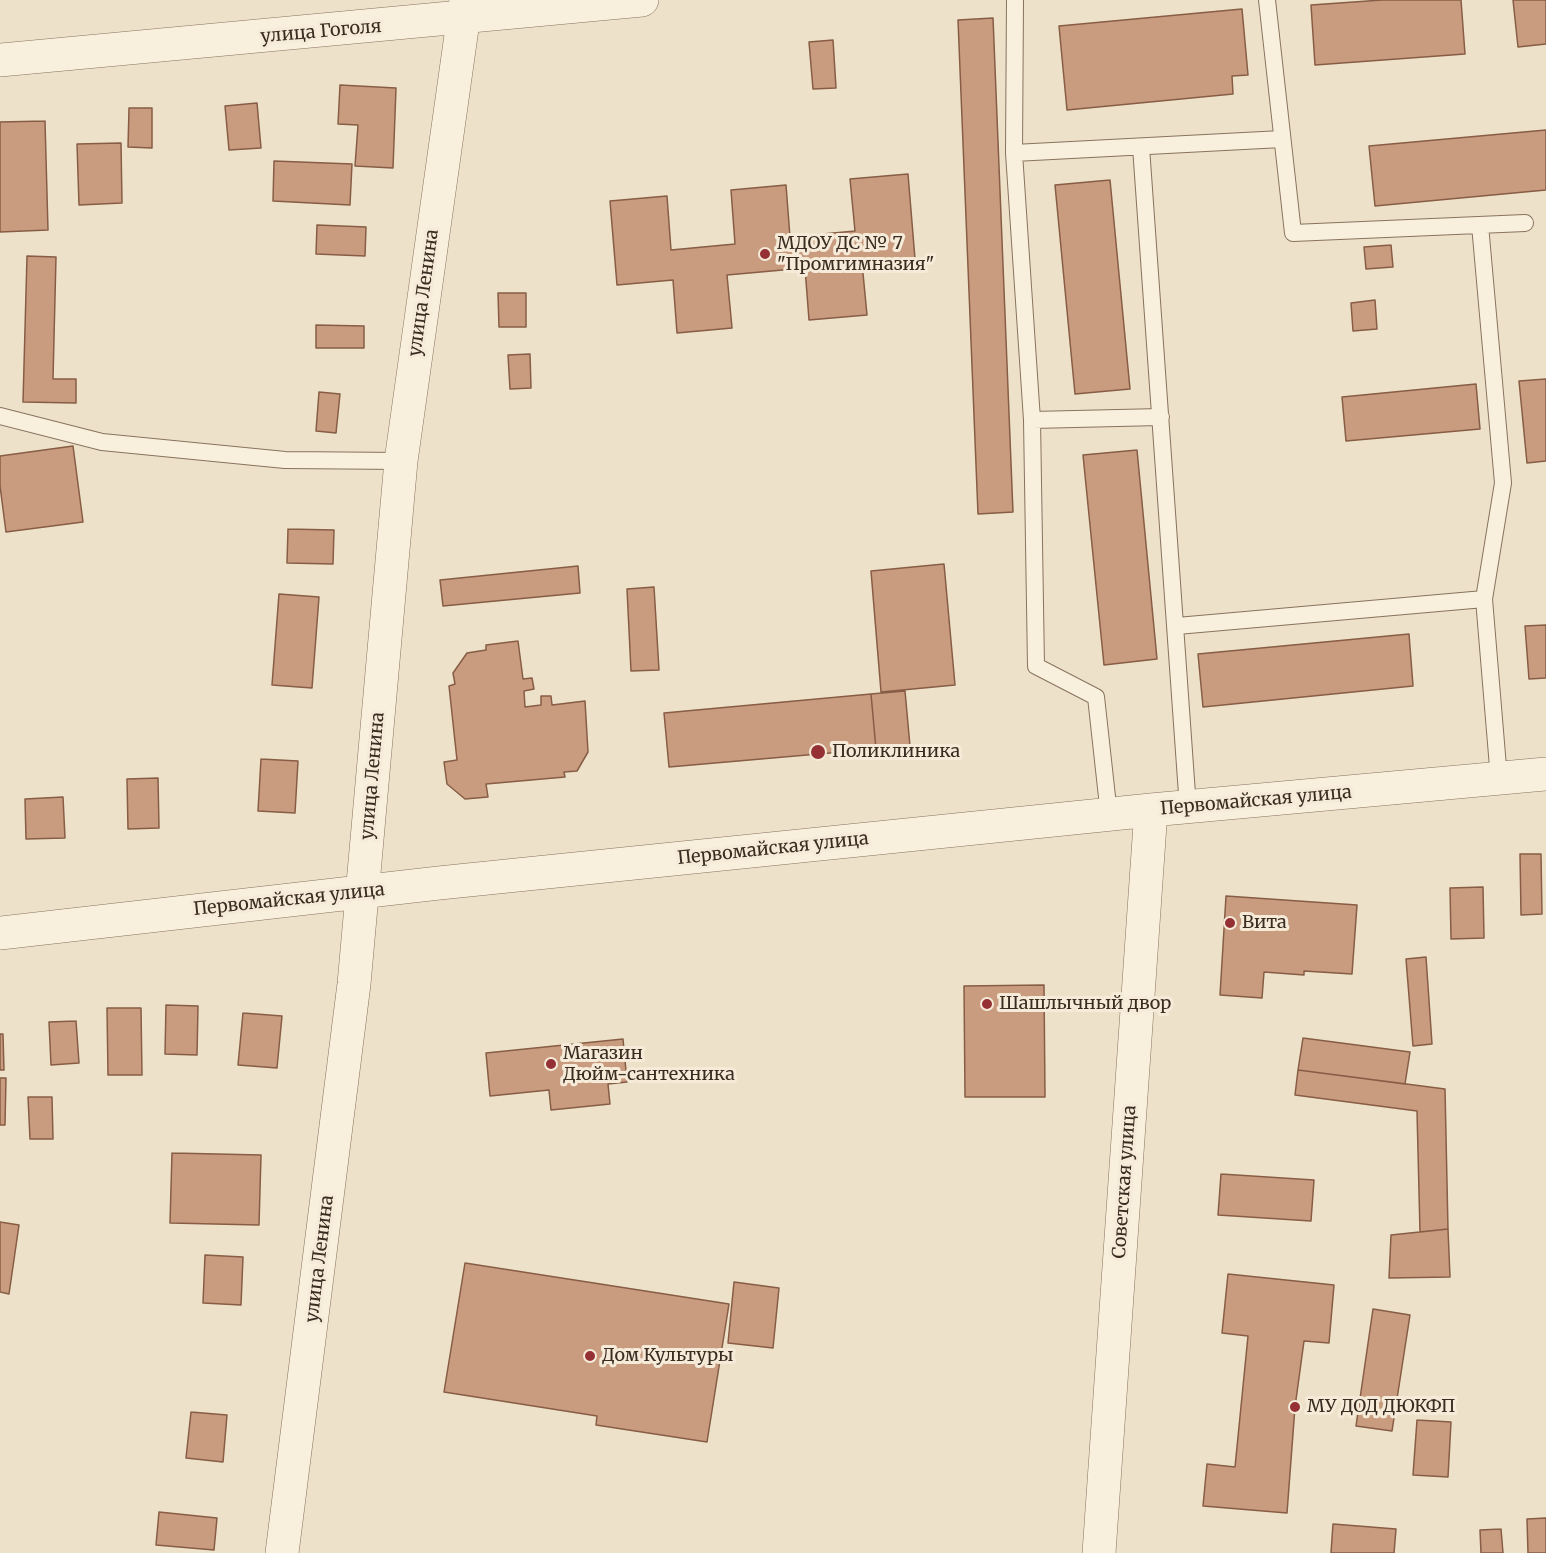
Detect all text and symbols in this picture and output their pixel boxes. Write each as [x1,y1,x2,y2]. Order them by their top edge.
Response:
street label: улица Гоголя [260,16,382,48]
street label: улица Ленина [404,228,444,358]
place label: МДОУ ДС № 7 "Промгимназия" [777,233,934,276]
marker: МДОУ ДС № 7 "Промгимназия" [758,247,772,261]
street label: улица Ленина [357,711,389,841]
place label: Поликлиника [832,741,960,763]
marker: Поликлиника [809,743,827,761]
street label: Первомайская улица [1159,782,1353,820]
street label: Первомайская улица [676,828,870,870]
street label: Первомайская улица [192,879,386,921]
place label: Вита [1242,912,1287,934]
marker: Вита [1223,916,1237,930]
place label: Шашлычный двор [999,993,1171,1015]
marker: Шашлычный двор [980,997,994,1011]
place label: Магазин Дюйм-сантехника [563,1043,735,1086]
marker: Магазин Дюйм-сантехника [544,1057,558,1071]
street label: Советская улица [1109,1105,1141,1259]
street label: улица Ленина [301,1194,339,1324]
place label: Дом Культуры [602,1345,733,1367]
marker: Дом Культуры [583,1349,597,1363]
place label: МУ ДОД ДЮКФП [1307,1396,1455,1418]
marker: МУ ДОД ДЮКФП [1288,1400,1302,1414]

